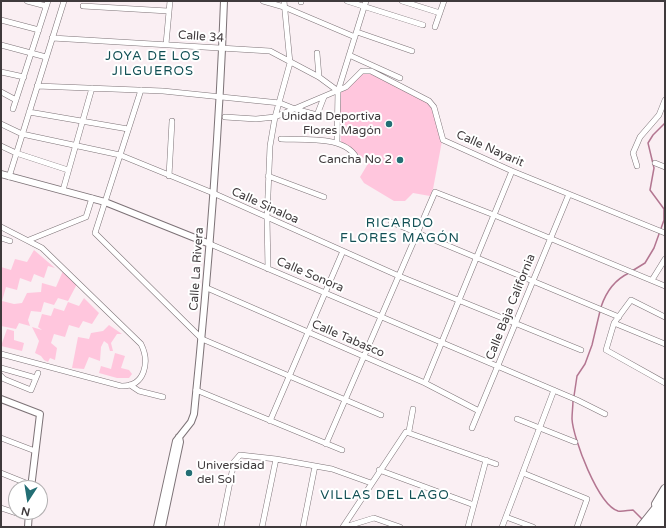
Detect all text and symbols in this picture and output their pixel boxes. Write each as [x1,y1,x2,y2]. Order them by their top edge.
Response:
street label: Calle 34 [178,28,224,46]
district label: JOYA DE LOS JILGUEROS [105,49,201,80]
place label: Unidad Deportiva Flores Magón [281,110,381,138]
marker: Unidad Deportiva Flores Magón [384,119,394,129]
street label: Calle Nayarit [454,128,526,170]
place label: Cancha No 2 [319,153,392,167]
marker: Cancha No 2 [395,155,405,165]
street label: Calle Sinaloa [229,185,301,227]
district label: RICARDO FLORES MAGÓN [340,216,460,247]
street label: Calle La Rivera [187,227,207,311]
street label: Calle Baja California [483,252,539,362]
street label: Calle Sonora [274,254,346,296]
street label: Calle Tabasco [309,317,387,361]
place label: Universidad del Sol [197,459,264,487]
marker: Universidad del Sol [184,468,194,478]
north arrow [8,480,48,520]
district label: VILLAS DEL LAGO [320,488,450,504]
text: N [20,504,31,519]

